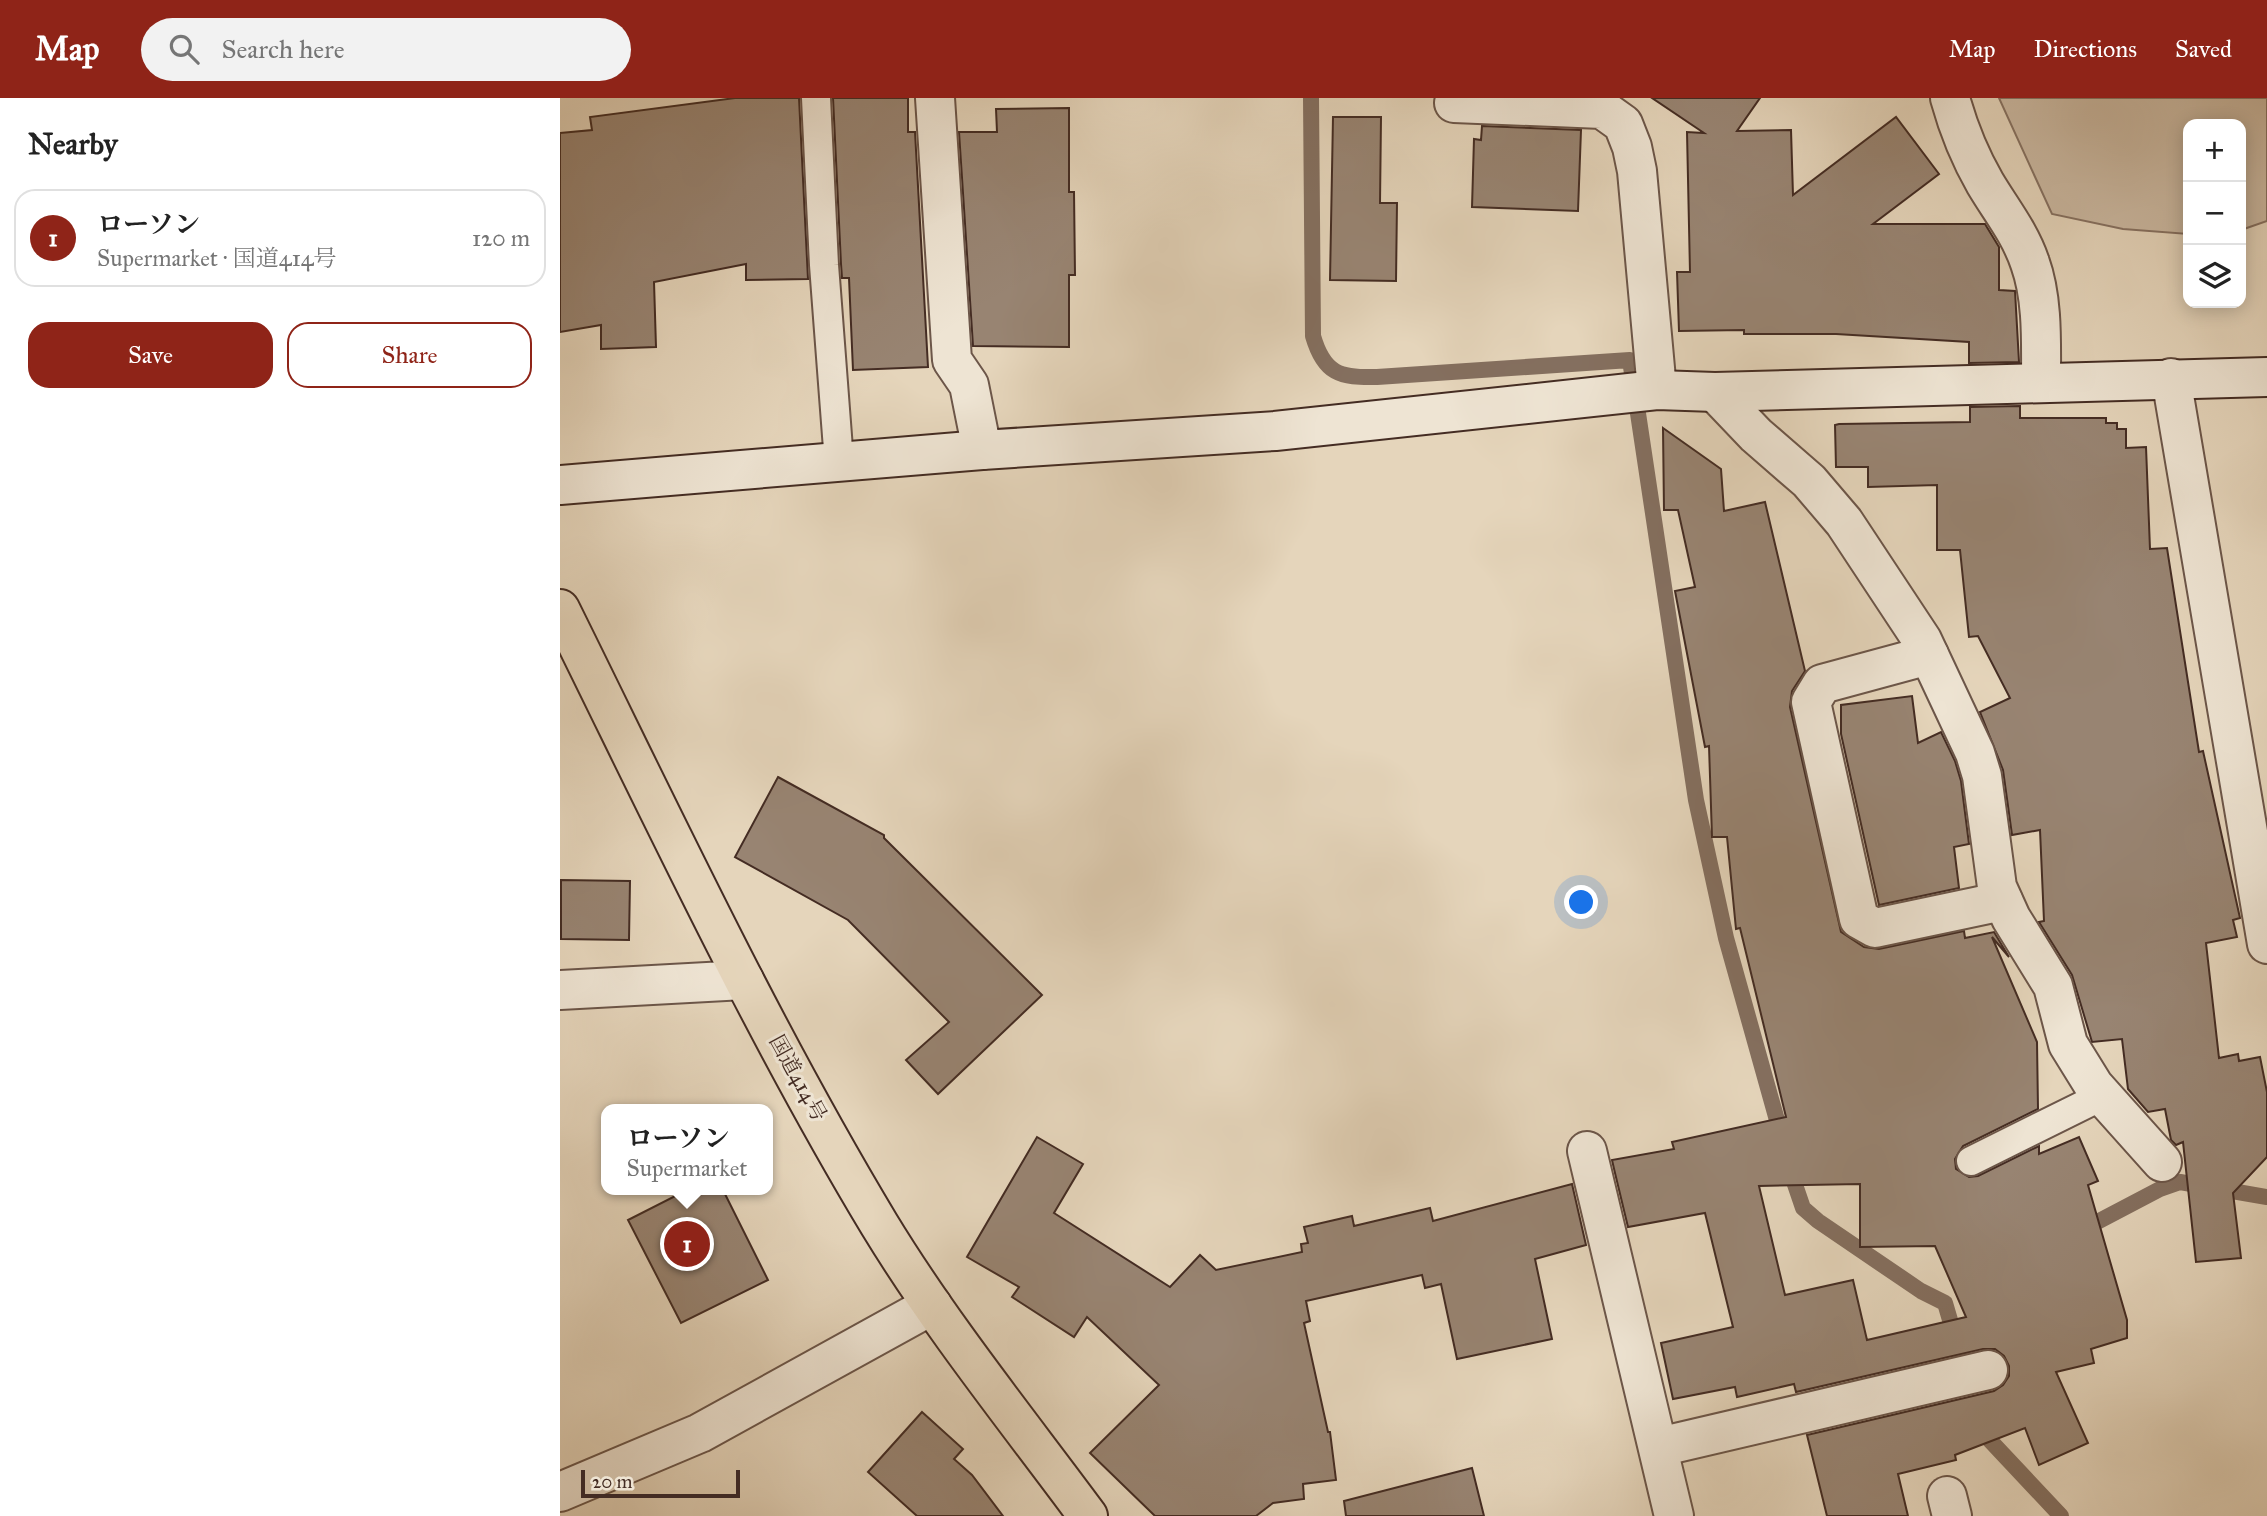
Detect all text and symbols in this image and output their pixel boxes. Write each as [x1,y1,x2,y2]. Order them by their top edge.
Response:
search box [141,18,631,81]
text: Map [35,29,99,69]
icon: search [165,30,203,68]
text: Search here [221,33,345,65]
text: Map [1949,34,1996,64]
text: Directions [2034,34,2137,64]
text: Saved [2175,34,2232,64]
map controls [2183,119,2246,308]
button: + [2183,119,2246,182]
text: Nearby [28,126,118,162]
button: − [2183,182,2246,245]
text: ローソン [97,208,200,240]
text: 1 [48,224,58,252]
text: 120 m [472,224,530,252]
text: Supermarket · 国道414号 [97,244,337,272]
button: layers [2183,245,2246,308]
button: Save [28,322,273,388]
button: Share [287,322,532,388]
your location [1564,885,1598,919]
street label: 国道414号 [764,1030,832,1126]
popup [601,1104,773,1195]
text: ローソン [627,1122,730,1154]
text: Supermarket [627,1154,747,1182]
pin: 1 [664,1218,710,1270]
scale bar [581,1467,740,1499]
text: 20 m [592,1470,633,1493]

